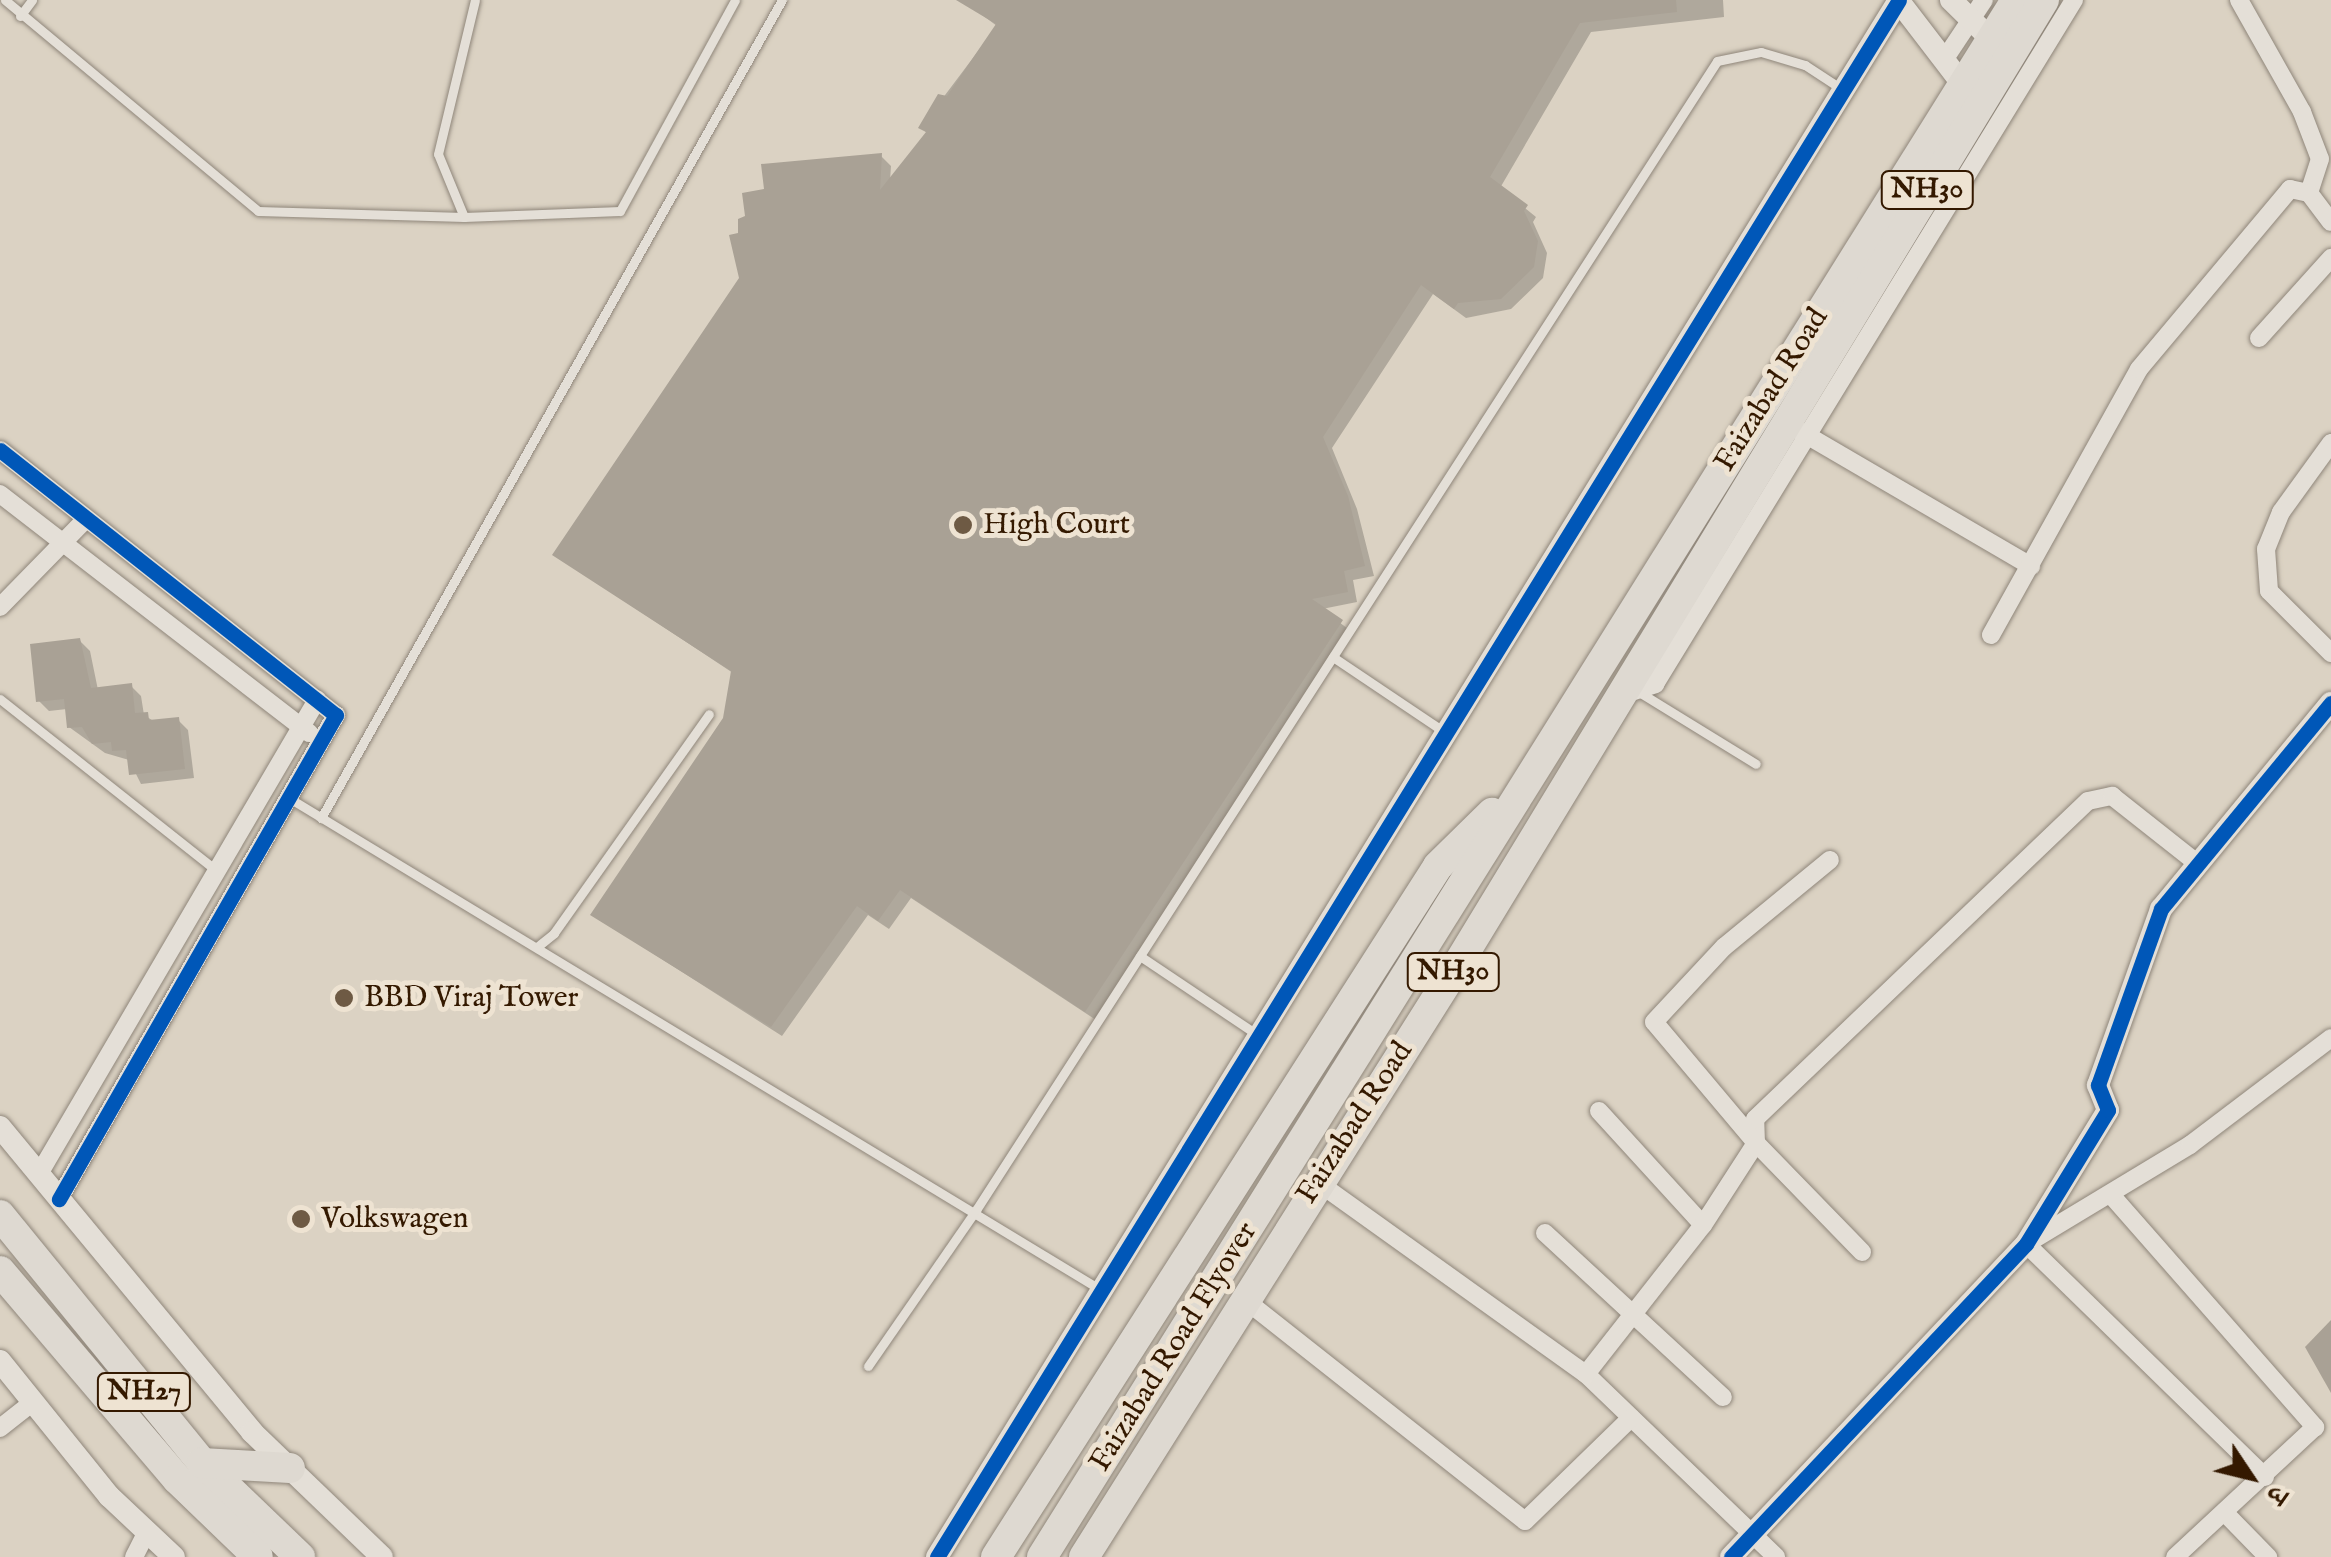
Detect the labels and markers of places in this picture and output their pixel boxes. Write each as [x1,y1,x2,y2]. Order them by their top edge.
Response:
place label: High Court [983,507,1130,543]
marker: High Court [952,514,974,536]
place label: BBD Viraj Tower [364,980,578,1016]
marker: BBD Viraj Tower [333,987,355,1009]
place label: Volkswagen [321,1201,469,1237]
marker: Volkswagen [290,1208,312,1230]

